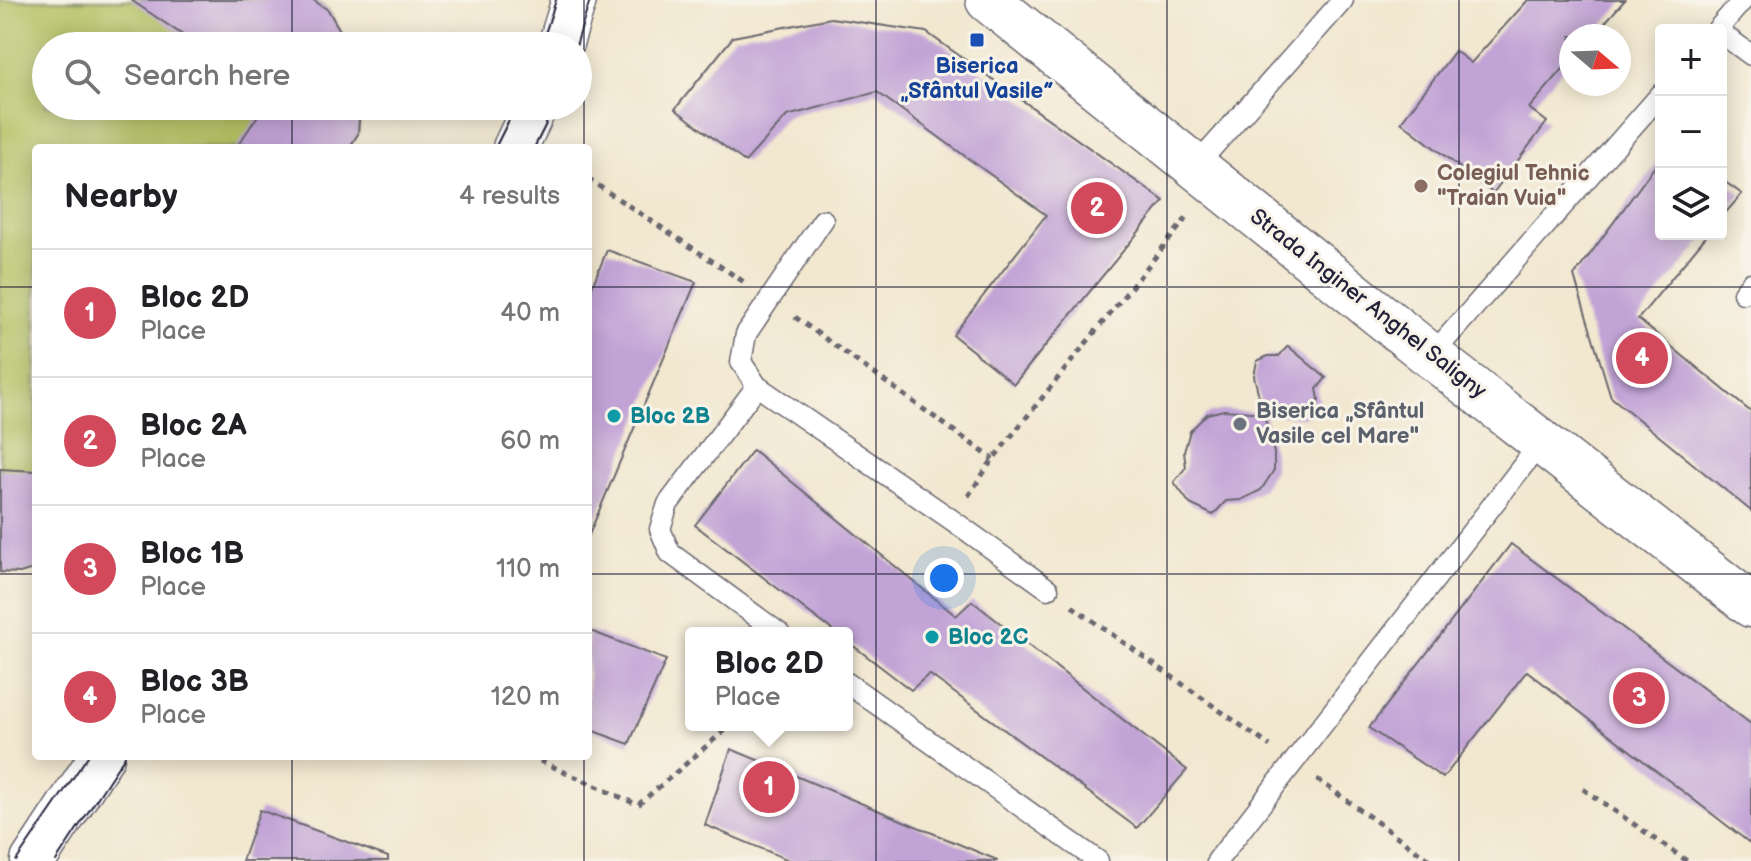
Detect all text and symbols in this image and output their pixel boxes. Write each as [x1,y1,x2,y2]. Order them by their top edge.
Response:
north arrow [1559,24,1631,96]
map controls [1655,24,1727,240]
button: + [1655,24,1727,96]
marker: Biserica „Sfântul Vasile” [968,31,986,49]
search box [32,32,592,120]
place label: Biserica „Sfântul Vasile” [900,53,1054,105]
icon: search [60,54,104,98]
text: Search here [124,58,290,94]
button: − [1655,96,1727,168]
place label: Colegiul Tehnic "Traian Vuia" [1437,160,1589,212]
button: layers [1655,168,1727,240]
text: Nearby [64,176,178,217]
marker: Colegiul Tehnic "Traian Vuia" [1412,177,1430,195]
pin: 2 [1071,178,1123,238]
text: 4 results [459,181,560,212]
street label: Strada Inginer Anghel Saligny [1244,203,1492,405]
text: Bloc 2D [140,280,249,316]
text: 1 [85,298,95,329]
text: 40 m [500,298,560,329]
text: Place [140,316,206,347]
pin: 4 [1616,328,1668,388]
place label: Biserica „Sfântul Vasile cel Mare" [1256,398,1424,450]
place label: Bloc 2B [630,403,710,430]
marker: Bloc 2B [605,407,623,425]
text: Bloc 2A [140,408,247,444]
marker: Biserica „Sfântul Vasile cel Mare" [1231,415,1249,433]
text: 2 [82,426,98,457]
text: 60 m [500,426,560,457]
text: Place [140,444,206,475]
text: Bloc 1B [140,536,244,572]
text: 3 [82,554,98,585]
text: 110 m [496,554,560,585]
your location [924,558,964,598]
text: Place [140,572,206,603]
place label: Bloc 2C [948,624,1028,651]
popup [685,627,853,731]
marker: Bloc 2C [923,628,941,646]
text: Bloc 2D [714,646,824,682]
text: Bloc 3B [140,664,249,700]
pin: 3 [1613,668,1665,728]
text: 4 [82,682,98,713]
text: 120 m [491,682,560,713]
text: Place [714,682,780,713]
text: Place [140,700,206,731]
pin: 1 [743,757,795,817]

